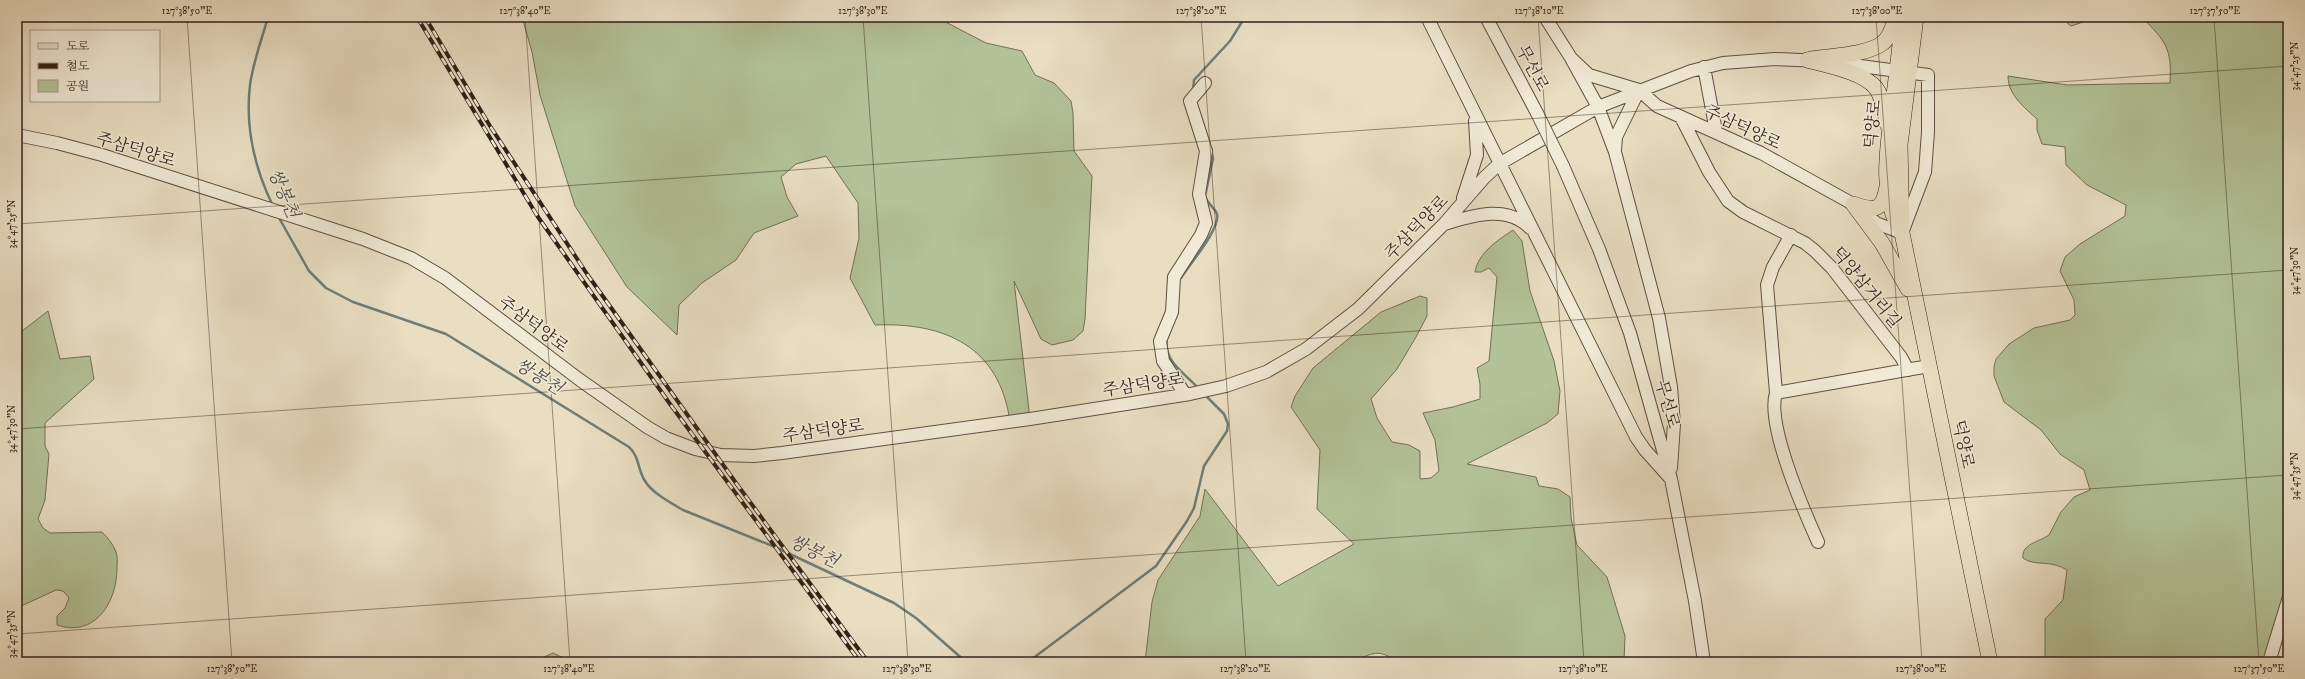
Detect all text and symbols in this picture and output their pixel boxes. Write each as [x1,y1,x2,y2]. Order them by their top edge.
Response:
text: 127°38'50"E [162,5,212,17]
text: 127°38'40"E [499,5,551,17]
text: 127°38'30"E [838,5,888,17]
text: 127°38'20"E [1176,5,1226,17]
text: 127°38'10"E [1514,5,1564,17]
text: 127°38'00"E [1852,5,1902,17]
text: 127°37'50"E [2190,5,2240,17]
legend [30,30,160,102]
text: 도로 [66,39,90,54]
street label: 무선로 [1511,42,1554,96]
text: 34°47'25"N [2289,42,2301,90]
text: 철도 [66,59,90,74]
text: 공원 [66,79,89,94]
street label: 덕양로 [1859,98,1887,150]
street label: 주삼덕양로 [1701,101,1785,155]
street label: 주삼덕양로 [93,127,179,173]
water label: 쌍봉천 [263,165,304,223]
street label: 주삼덕양로 [1380,190,1454,265]
text: 34°47'25"N [6,200,18,248]
street label: 덕양삼거리길 [1827,242,1906,333]
text: 34°47'30"N [2289,247,2301,295]
street label: 주삼덕양로 [494,291,573,359]
water label: 쌍봉천 [511,354,568,401]
street label: 주삼덕양로 [1101,368,1186,402]
street label: 무선로 [1650,378,1685,432]
text: 34°47'30"N [6,405,18,453]
street label: 주삼덕양로 [781,414,866,448]
street label: 덕양로 [1947,418,1979,471]
text: 34°47'35"N [2289,452,2301,500]
water label: 쌍봉천 [785,531,843,574]
text: 34°47'35"N [6,610,18,658]
text: 127°38'50"E [207,663,257,675]
text: 127°38'40"E [543,663,595,675]
text: 127°38'30"E [882,663,932,675]
text: 127°38'20"E [1220,663,1270,675]
text: 127°38'10"E [1558,663,1608,675]
text: 127°38'00"E [1896,663,1946,675]
text: 127°37'50"E [2234,663,2284,675]

